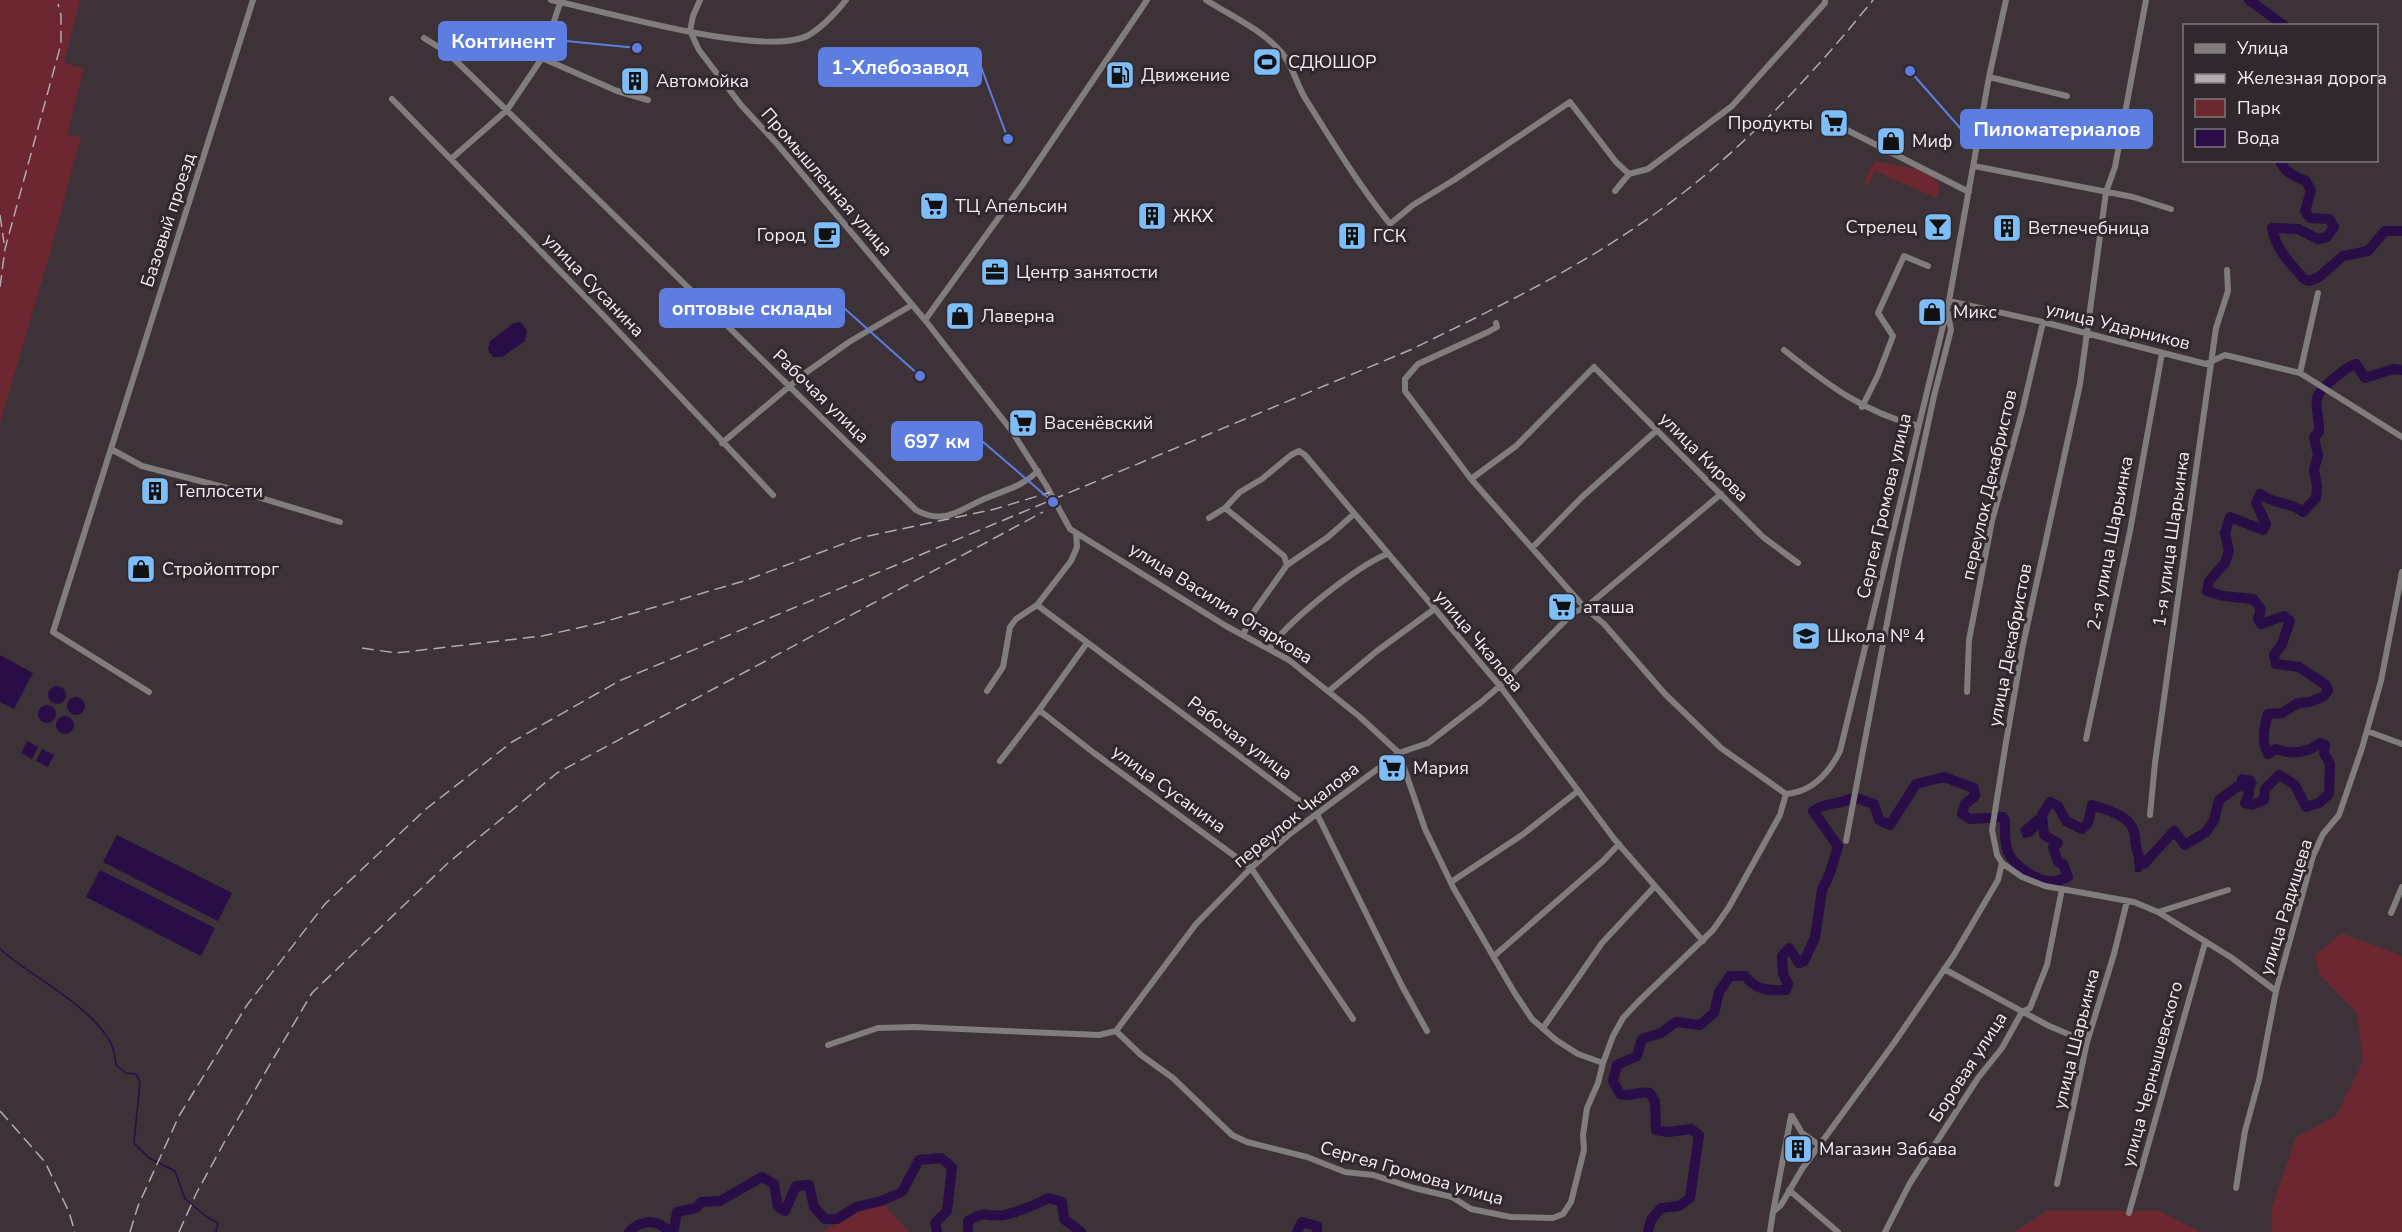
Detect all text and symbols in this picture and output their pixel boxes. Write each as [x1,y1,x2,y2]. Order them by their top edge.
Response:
callout: Континент [439,22,566,60]
legend [2183,24,2378,162]
text: Континент [451,28,555,55]
text: Улица [2236,36,2288,60]
sports icon: СДЮШОР [1251,46,1283,78]
callout: 1-Хлебозавод [819,48,981,86]
place label: СДЮШОР [1288,50,1377,74]
text: 1-Хлебозавод [831,54,969,81]
fuel station icon: Движение [1104,59,1136,91]
place label: Движение [1141,63,1230,87]
building icon: Автомойка [619,65,651,97]
text: Железная дорога [2237,66,2387,90]
place label: Автомойка [656,69,749,93]
text: Парк [2237,96,2281,120]
street label: Промышленная улица [756,103,898,261]
supermarket icon: Продукты [1818,107,1850,139]
callout: Пиломатериалов [1961,110,2152,148]
place label: Продукты [1728,111,1813,135]
text: Пиломатериалов [1973,116,2141,143]
shop icon: Миф [1875,125,1907,157]
text: Вода [2237,126,2280,150]
place label: Миф [1912,129,1952,153]
street label: Базовый проезд [135,150,201,290]
supermarket icon: ТЦ Апельсин [918,190,950,222]
place label: ТЦ Апельсин [955,194,1068,218]
building icon: ЖКХ [1136,200,1168,232]
place label: ЖКХ [1173,204,1214,228]
bar icon: Стрелец [1922,211,1954,243]
building icon: Ветлечебница [1991,212,2023,244]
place label: Стрелец [1846,215,1917,239]
place label: Ветлечебница [2028,216,2149,240]
cafe icon: Город [811,219,843,251]
building icon: ГСК [1336,220,1368,252]
place label: Город [757,223,806,247]
place label: ГСК [1373,224,1407,248]
street label: улица Сусанина [538,228,650,342]
office icon: Центр занятости [979,256,1011,288]
place label: Центр занятости [1016,260,1158,284]
callout: оптовые склады [660,289,844,327]
text: оптовые склады [672,295,832,322]
shop icon: Микс [1916,296,1948,328]
street label: улица Ударников [2043,296,2193,356]
shop icon: Лаверна [944,300,976,332]
place label: Микс [1953,300,1997,324]
place label: Лаверна [981,304,1055,328]
street label: Рабочая улица [768,344,874,448]
street label: переулок Декабристов [1955,387,2023,583]
supermarket icon: Васенёвский [1007,407,1039,439]
street label: улица Кирова [1654,407,1754,507]
place label: Васенёвский [1044,411,1153,435]
street label: Сергея Громова улица [1851,411,1917,601]
callout: 697 км [892,422,982,460]
text: 697 км [904,428,970,455]
street label: 1-я улица Шарьинка [2147,450,2195,628]
street label: 2-я улица Шарьинка [2081,454,2139,632]
building icon: Теплосети [139,475,171,507]
place label: Теплосети [176,479,263,503]
street label: улица Василия Огаркова [1125,537,1317,669]
shop icon: Стройоптторг [125,553,157,585]
place label: Стройоптторг [162,557,279,581]
street label: улица Декабристов [1982,561,2038,729]
street label: улица Чкалова [1429,585,1529,697]
supermarket icon: аташа [1546,591,1578,623]
place label: аташа [1583,595,1634,619]
school or university icon: Школа № 4 [1790,620,1822,652]
place label: Школа № 4 [1827,624,1925,648]
street label: Рабочая улица [1183,691,1297,785]
street label: улица Сусанина [1107,739,1231,839]
supermarket icon: Мария [1376,752,1408,784]
place label: Мария [1413,756,1469,780]
street label: переулок Чкалова [1228,757,1364,873]
street label: улица Радищева [2254,836,2318,978]
street label: улица Шарьинка [2047,966,2105,1112]
street label: улица Чернышевского [2116,978,2188,1170]
street label: Боровая улица [1923,1007,2013,1127]
building icon: Магазин Забава [1782,1133,1814,1165]
street label: Сергея Громова улица [1317,1135,1507,1211]
place label: Магазин Забава [1819,1137,1957,1161]

